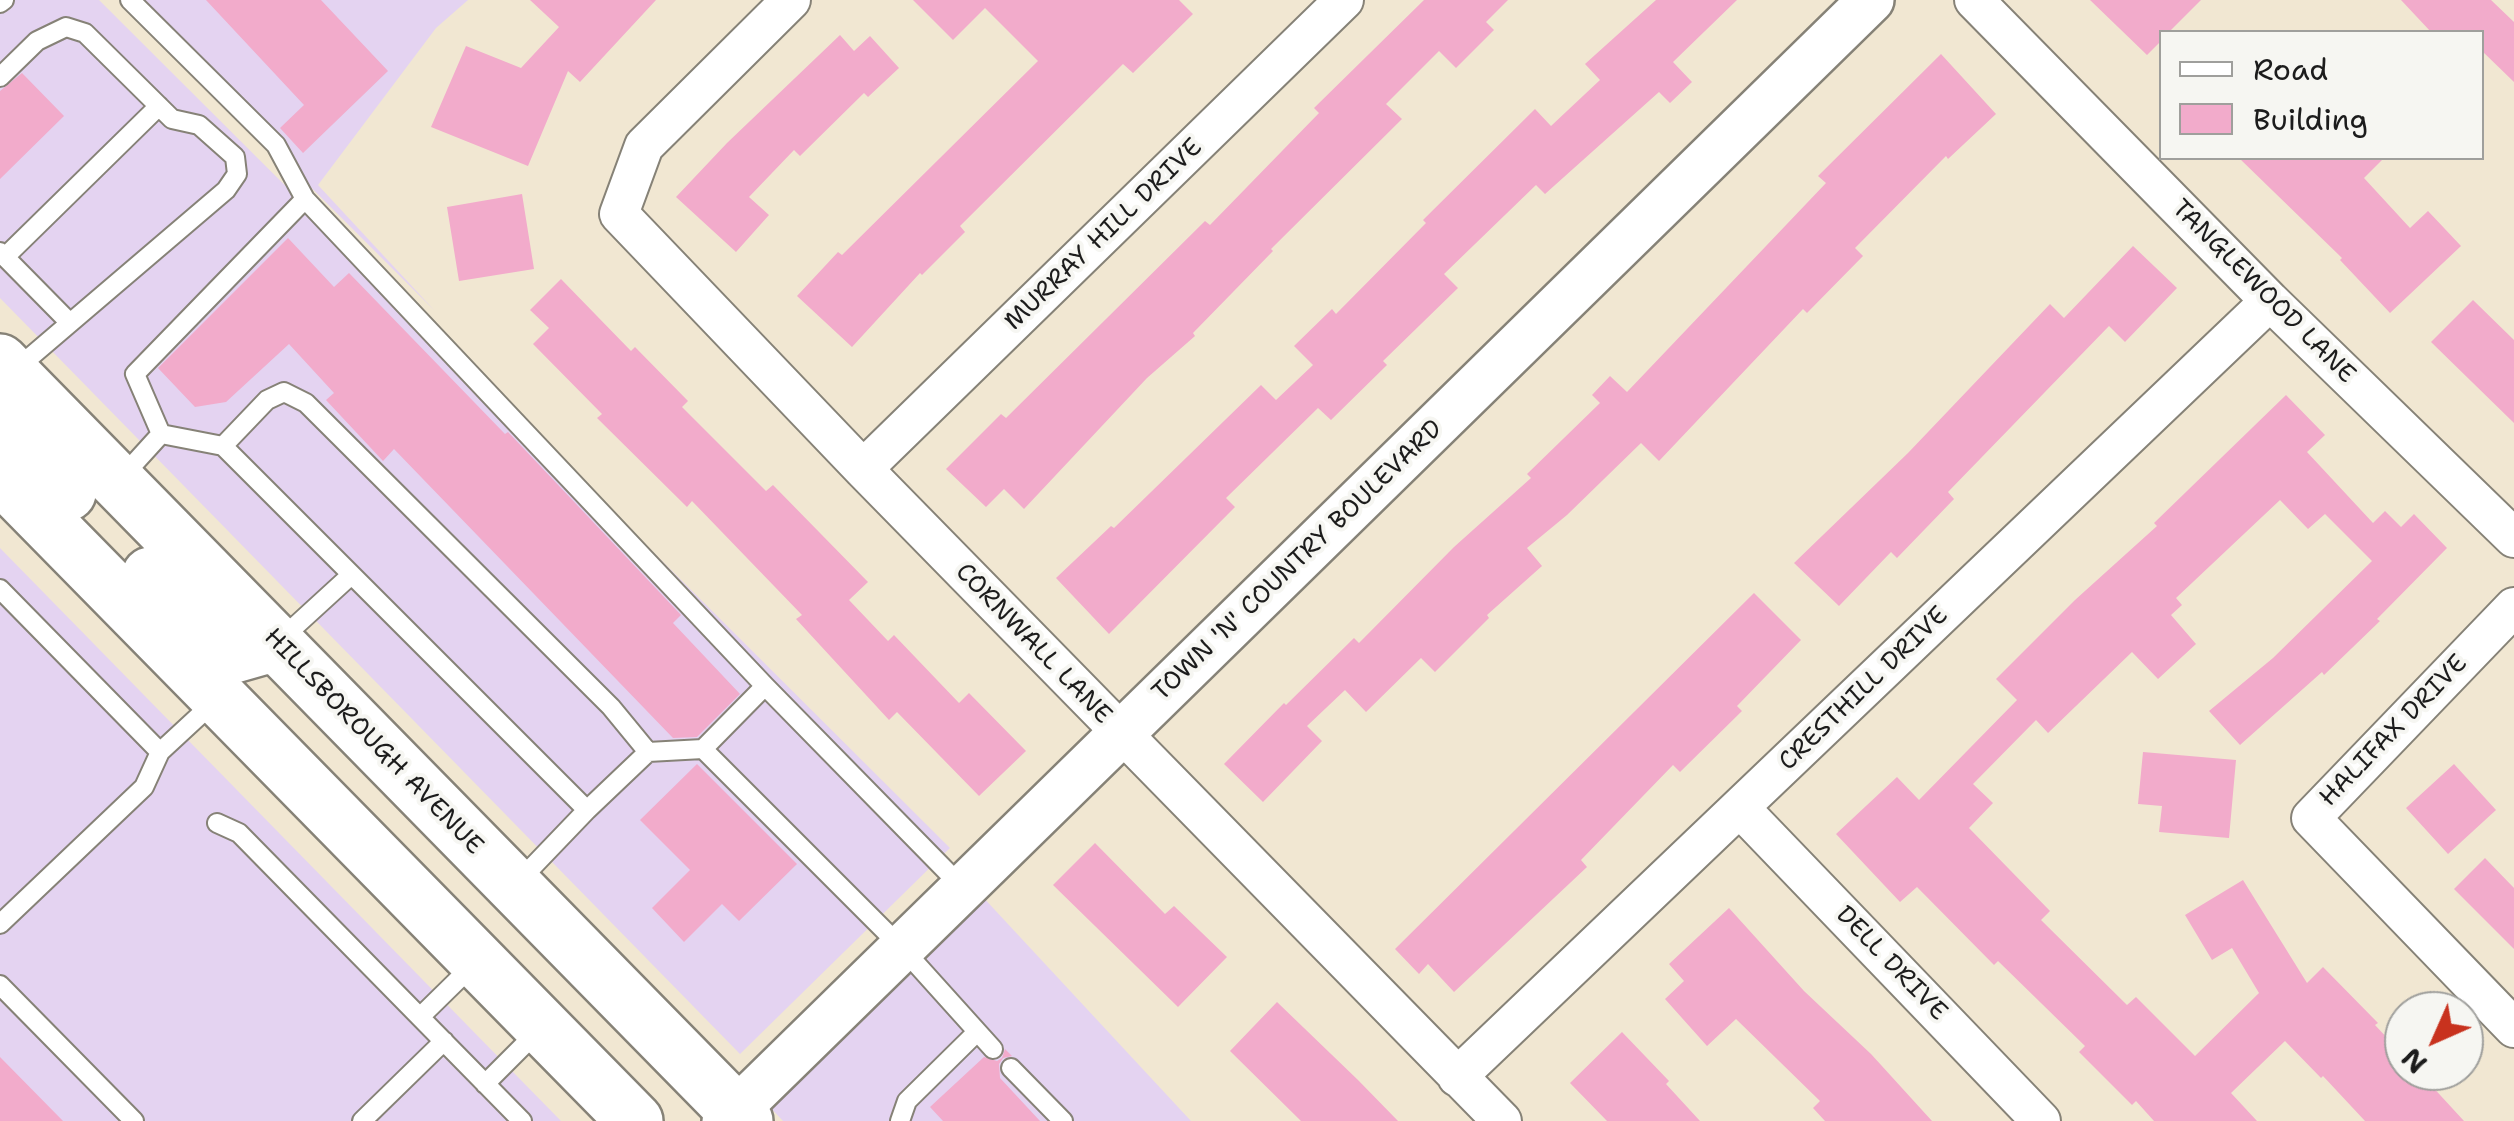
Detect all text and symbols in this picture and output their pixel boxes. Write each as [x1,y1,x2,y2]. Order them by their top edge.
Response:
legend [2159,30,2484,160]
text: Road [2253,49,2328,90]
text: Building [2253,99,2368,140]
street label: MURRAY HILL DRIVE [999,133,1209,337]
street label: TANGLEWOOD LANE [2165,194,2361,390]
street label: TOWN 'N' COUNTRY BOULEVARD [1147,414,1449,708]
street label: CORNWALL LANE [949,557,1117,731]
street label: CRESTHILL DRIVE [1773,601,1955,777]
street label: HILLSBOROUGH AVENUE [257,623,489,861]
street label: HALIFAX DRIVE [2314,649,2474,813]
street label: DELL DRIVE [1829,901,1953,1027]
north arrow [2384,991,2484,1091]
text: N [2393,1040,2435,1082]

